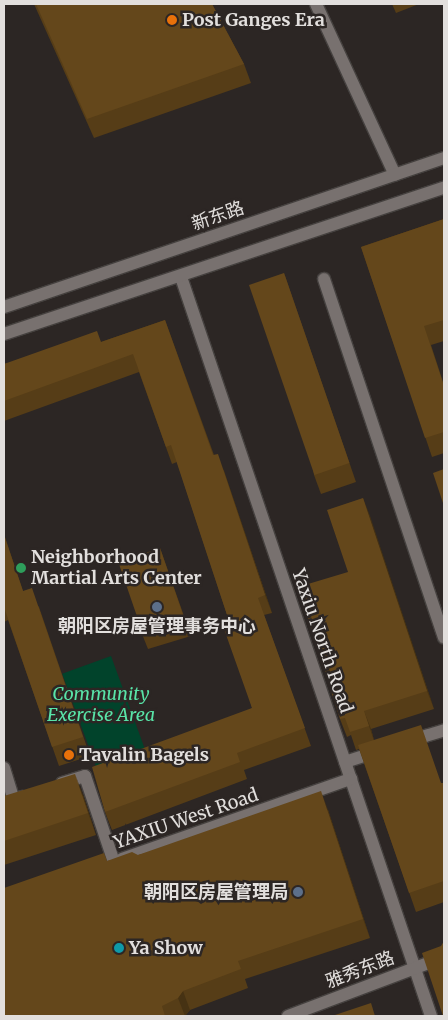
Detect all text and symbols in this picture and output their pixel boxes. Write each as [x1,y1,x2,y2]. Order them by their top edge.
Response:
place label: Post Ganges Era [182,9,325,31]
marker: Post Ganges Era [166,14,178,26]
street label: 新东路 [189,197,247,235]
place label: Neighborhood Martial Arts Center [31,547,202,590]
marker: Neighborhood Martial Arts Center [15,562,27,574]
street label: Yaxiu North Road [287,566,357,716]
marker: 朝阳区房屋管理事务中心 [151,601,163,613]
place label: 朝阳区房屋管理事务中心 [58,615,256,637]
park label: Community Exercise Area [47,684,155,726]
place label: Tavalin Bagels [79,744,209,766]
marker: Tavalin Bagels [63,749,75,761]
street label: YAXIU West Road [111,784,261,854]
place label: 朝阳区房屋管理局 [144,881,288,903]
marker: 朝阳区房屋管理局 [292,886,304,898]
place label: Ya Show [129,937,203,959]
marker: Ya Show [113,942,125,954]
street label: 雅秀东路 [323,947,397,993]

